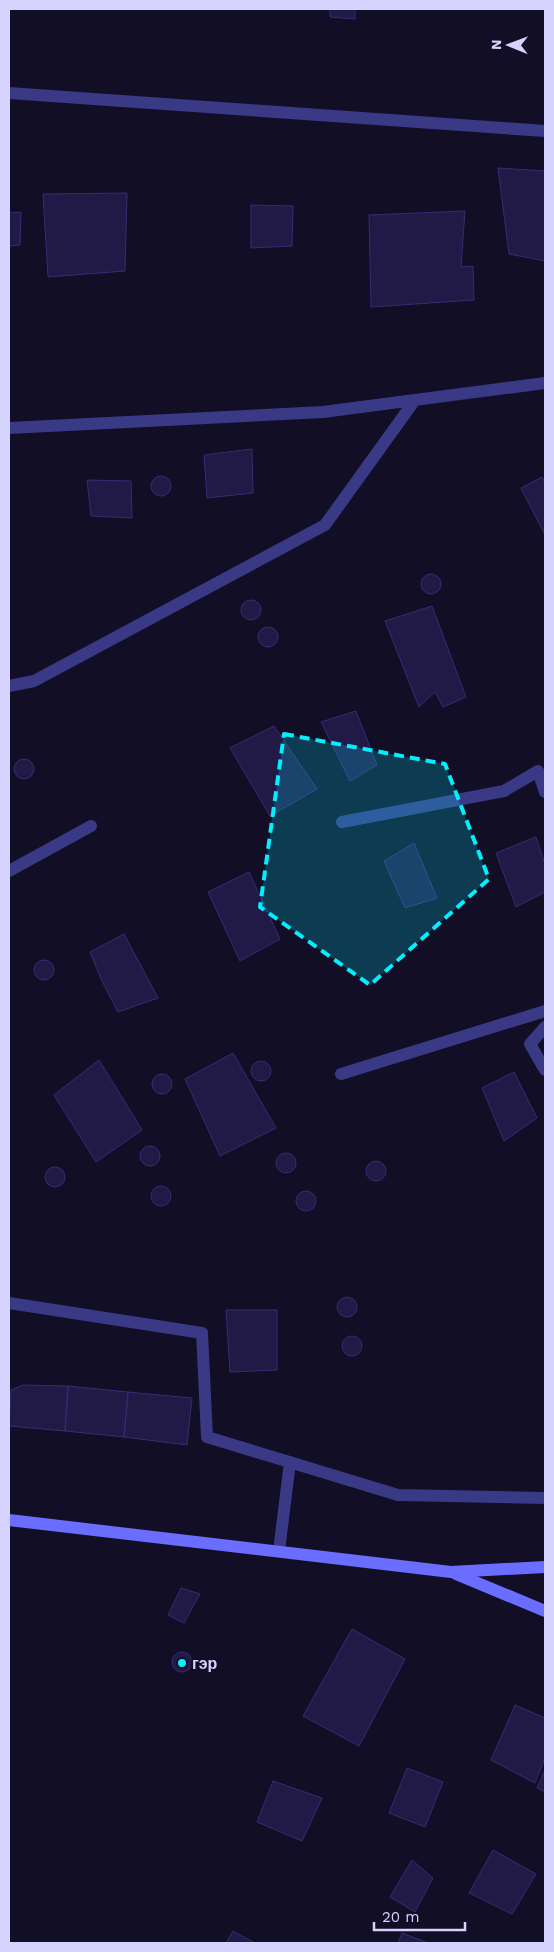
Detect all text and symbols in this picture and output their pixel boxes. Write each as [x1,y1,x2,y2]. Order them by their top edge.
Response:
north arrow [484,20,534,70]
text: N [488,39,504,50]
place label: гэр [192,1654,218,1673]
marker: гэр [176,1657,188,1669]
scale bar [374,1900,465,1932]
text: 20 m [382,1908,420,1926]

